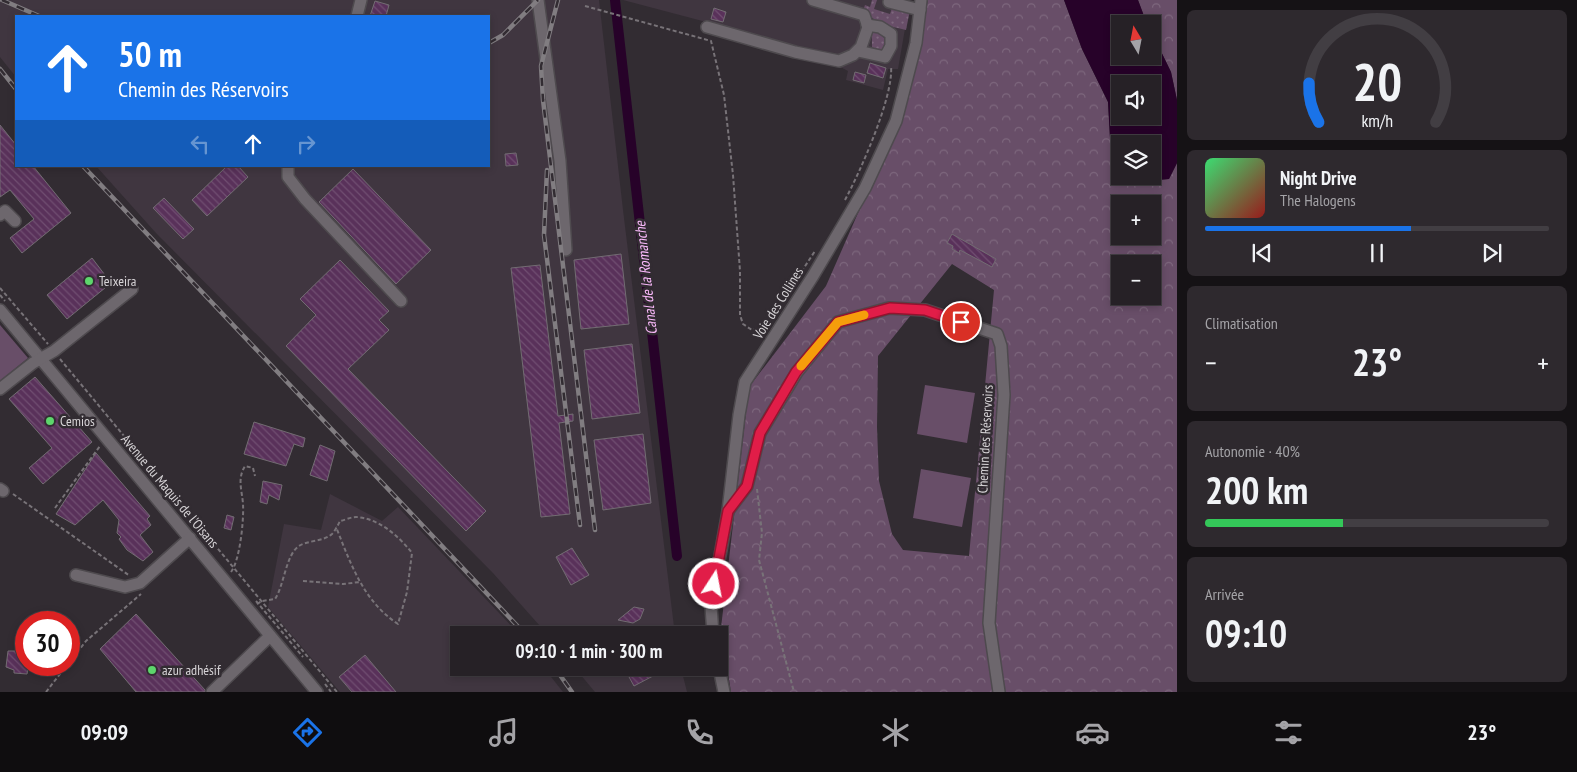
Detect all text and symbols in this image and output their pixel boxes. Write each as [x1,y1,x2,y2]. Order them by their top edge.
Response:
north arrow [1111,15,1161,65]
map controls [1111,15,1161,305]
text: 50 m [118,31,182,77]
icon: ahead [35,35,100,100]
text: 20 [1352,48,1402,115]
text: Chemin des Réservoirs [118,75,289,103]
button: sound [1111,75,1161,125]
text: km/h [1361,109,1393,132]
icon: left [186,130,214,158]
icon: ahead [239,130,267,158]
icon: right [292,130,320,158]
button: layers [1111,135,1161,185]
text: Night Drive [1280,166,1357,190]
text: The Halogens [1280,190,1356,210]
button: + [1111,195,1161,245]
water label: Canal de la Romanche [630,220,661,336]
icon: previous [1248,239,1276,267]
icon: pause [1363,239,1391,267]
icon: next [1478,239,1506,267]
button: − [1111,255,1161,305]
street label: Voie des Collines [748,263,807,343]
place label: Teixeira [99,272,136,290]
marker: Teixeira [83,275,95,287]
pin [940,301,982,343]
icon: arrive [947,308,975,336]
text: Climatisation [1205,313,1278,333]
text: 23° [1352,337,1402,386]
text: − [1205,344,1217,381]
text: + [1537,344,1549,381]
street label: Chemin des Réservoirs [973,384,997,494]
place label: Cemios [60,412,95,430]
marker: Cemios [44,415,56,427]
street label: Avenue du Maquis de l'Oisans [117,430,223,552]
text: Autonomie · 40% [1205,441,1300,461]
text: 200 km [1205,465,1308,514]
position arrow [687,557,739,609]
text: Arrivée [1205,584,1244,604]
text: 09:10 [1205,608,1287,657]
speed limit sign: 30 [15,611,80,676]
text: 09:10 · 1 min · 300 m [516,639,662,663]
place label: azur adhésif [162,661,221,679]
marker: azur adhésif [146,664,158,676]
icon: directions [290,715,325,750]
icon: music [486,715,521,750]
icon: phone [682,715,717,750]
icon: climate [878,715,913,750]
icon: car [1075,715,1110,750]
icon: filters [1271,715,1306,750]
text: 09:09 [81,718,128,746]
text: 23° [1467,718,1496,746]

